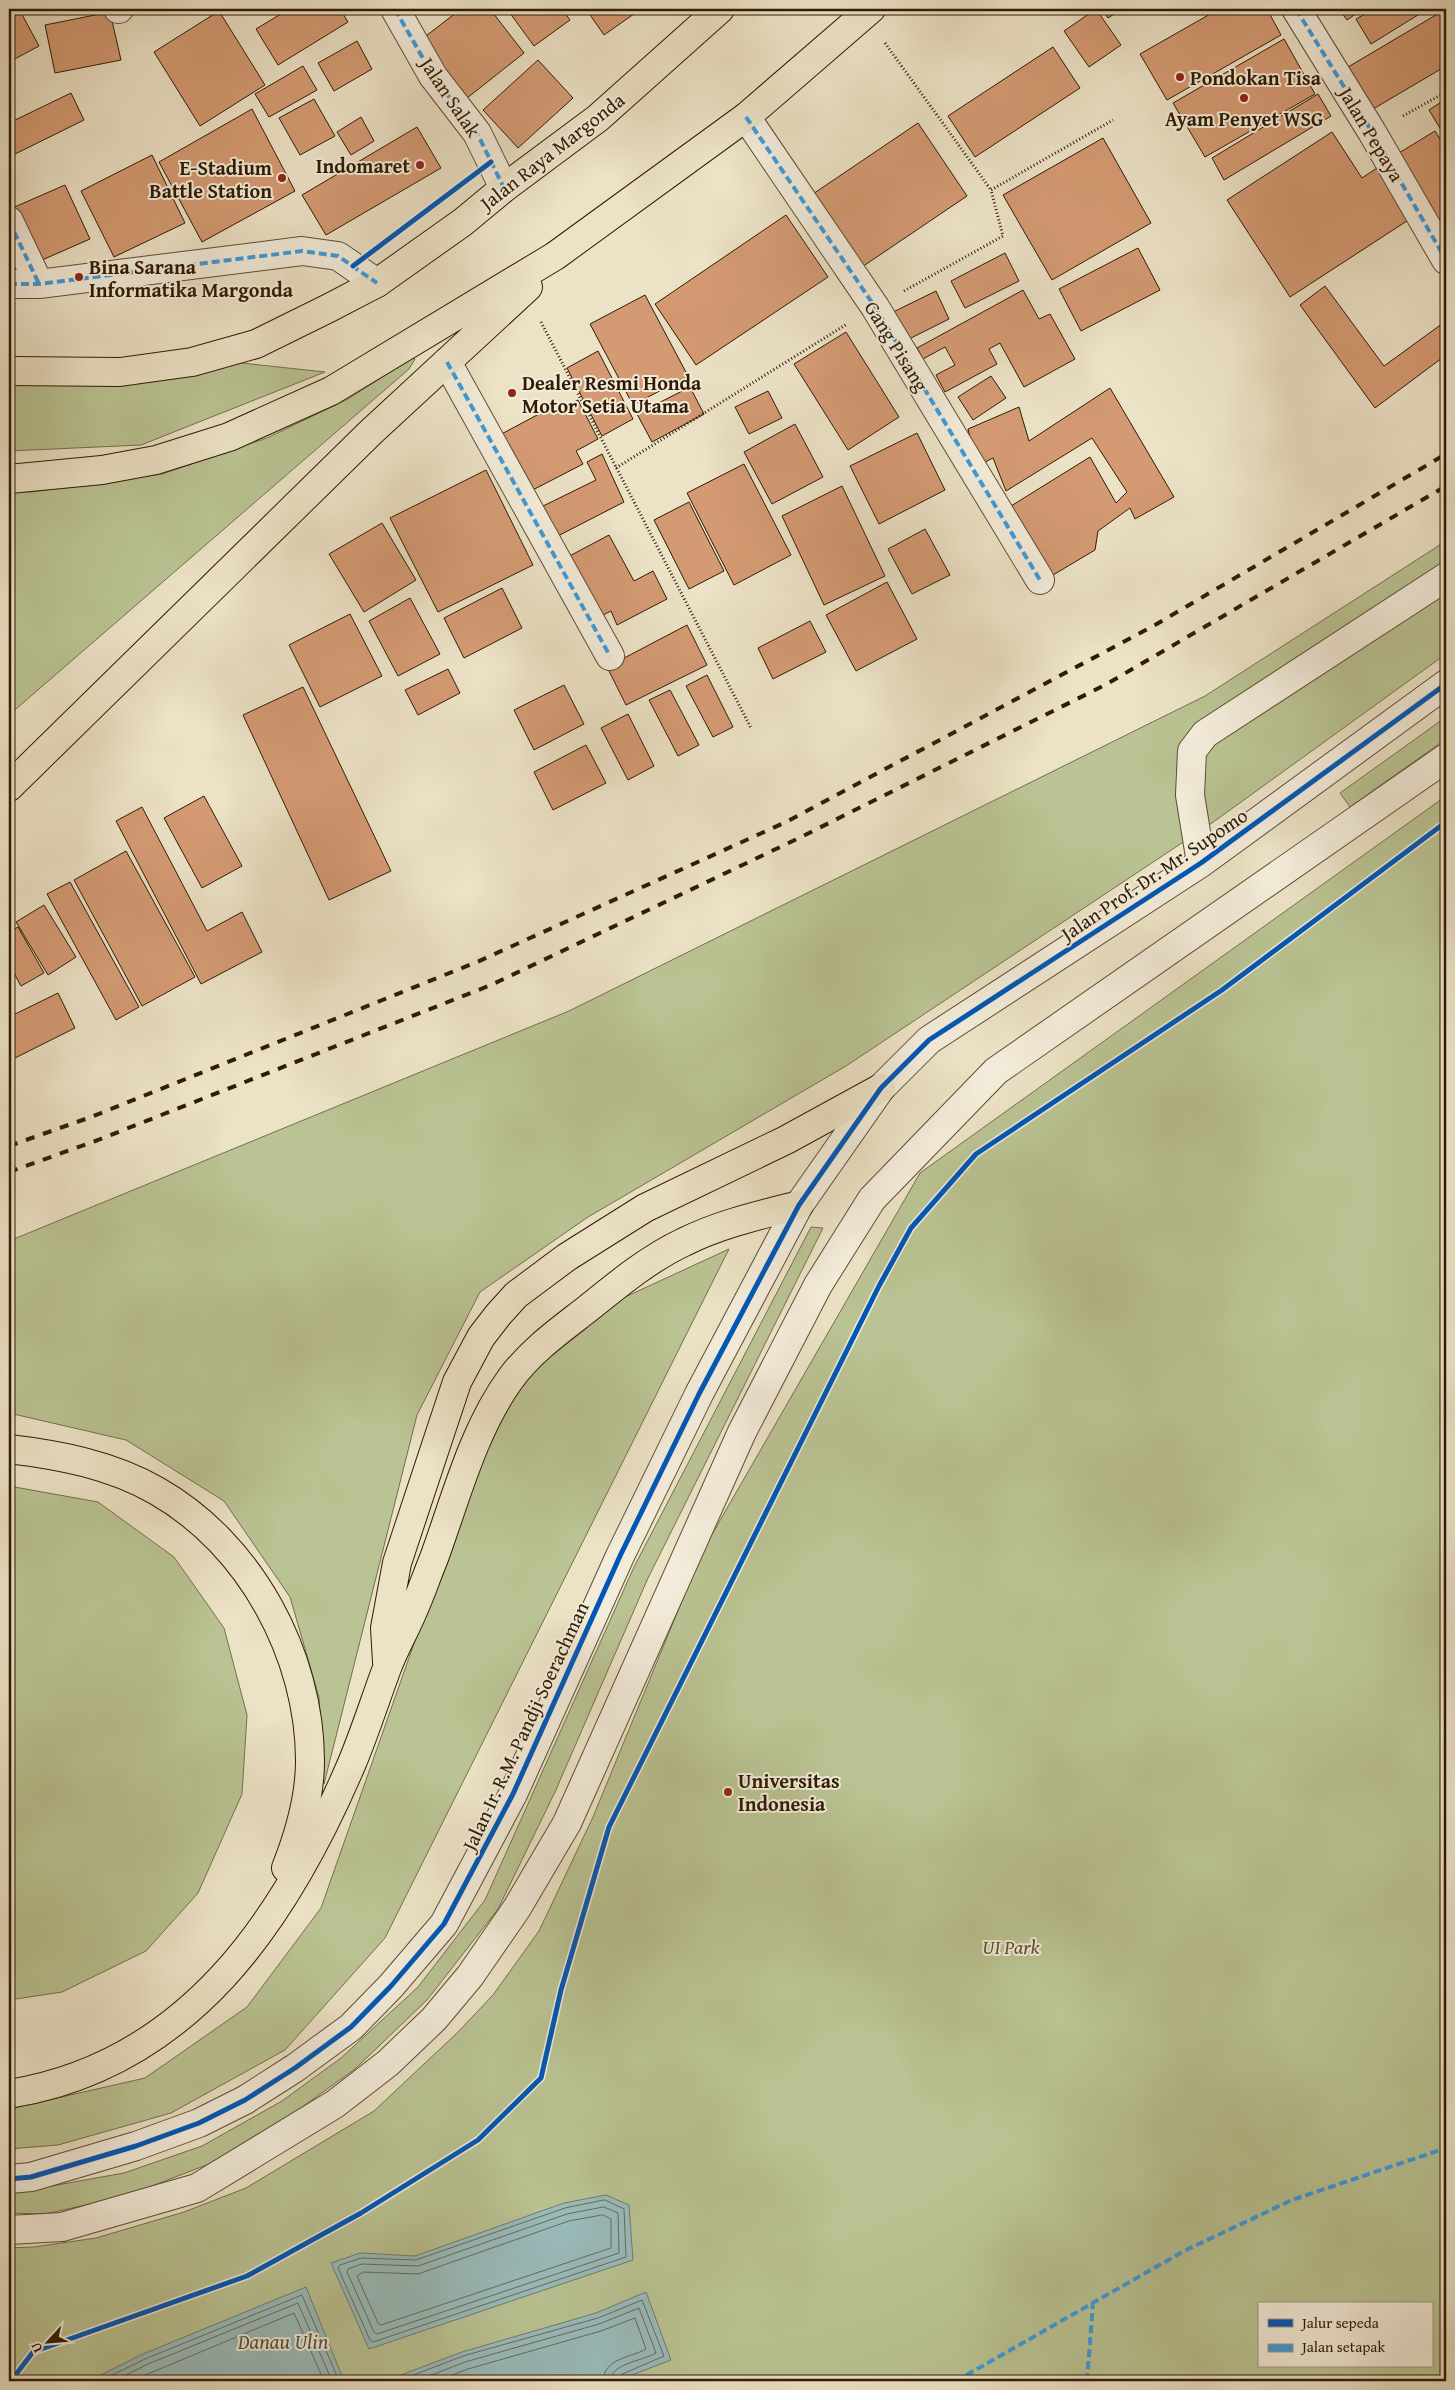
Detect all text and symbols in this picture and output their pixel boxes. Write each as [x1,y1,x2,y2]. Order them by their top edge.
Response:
street label: Jalan Salak [412,49,489,143]
place label: Pondokan Tisa [1190,63,1322,92]
marker: Pondokan Tisa [1174,71,1186,83]
street label: Jalan Pepaya [1331,79,1412,187]
street label: Jalan Raya Margonda [471,85,631,219]
marker: Ayam Penyet WSG [1238,92,1250,104]
place label: Ayam Penyet WSG [1165,104,1323,133]
place label: Indomaret [316,151,410,180]
place label: E-Stadium Battle Station [149,153,272,205]
marker: Indomaret [414,159,426,171]
marker: E-Stadium Battle Station [276,172,288,184]
place label: Bina Sarana Informatika Margonda [89,252,294,304]
marker: Bina Sarana Informatika Margonda [73,271,85,283]
street label: Gang Pisang [858,295,936,397]
place label: Dealer Resmi Honda Motor Setia Utama [522,368,702,420]
marker: Dealer Resmi Honda Motor Setia Utama [506,387,518,399]
street label: Jalan Prof. Dr. Mr. Supomo [1052,801,1253,949]
street label: Jalan Ir. R.M. Pandji Soerachman [453,1597,596,1858]
place label: Universitas Indonesia [738,1766,839,1818]
marker: Universitas Indonesia [722,1786,734,1798]
park label: UI Park [982,1932,1041,1961]
legend [1258,2302,1432,2368]
text: Jalur sepeda [1300,2312,1379,2333]
north arrow [22,2318,72,2368]
water label: Danau Ulin [237,2326,329,2357]
text: Jalan setapak [1300,2336,1385,2357]
text: U [25,2339,47,2356]

